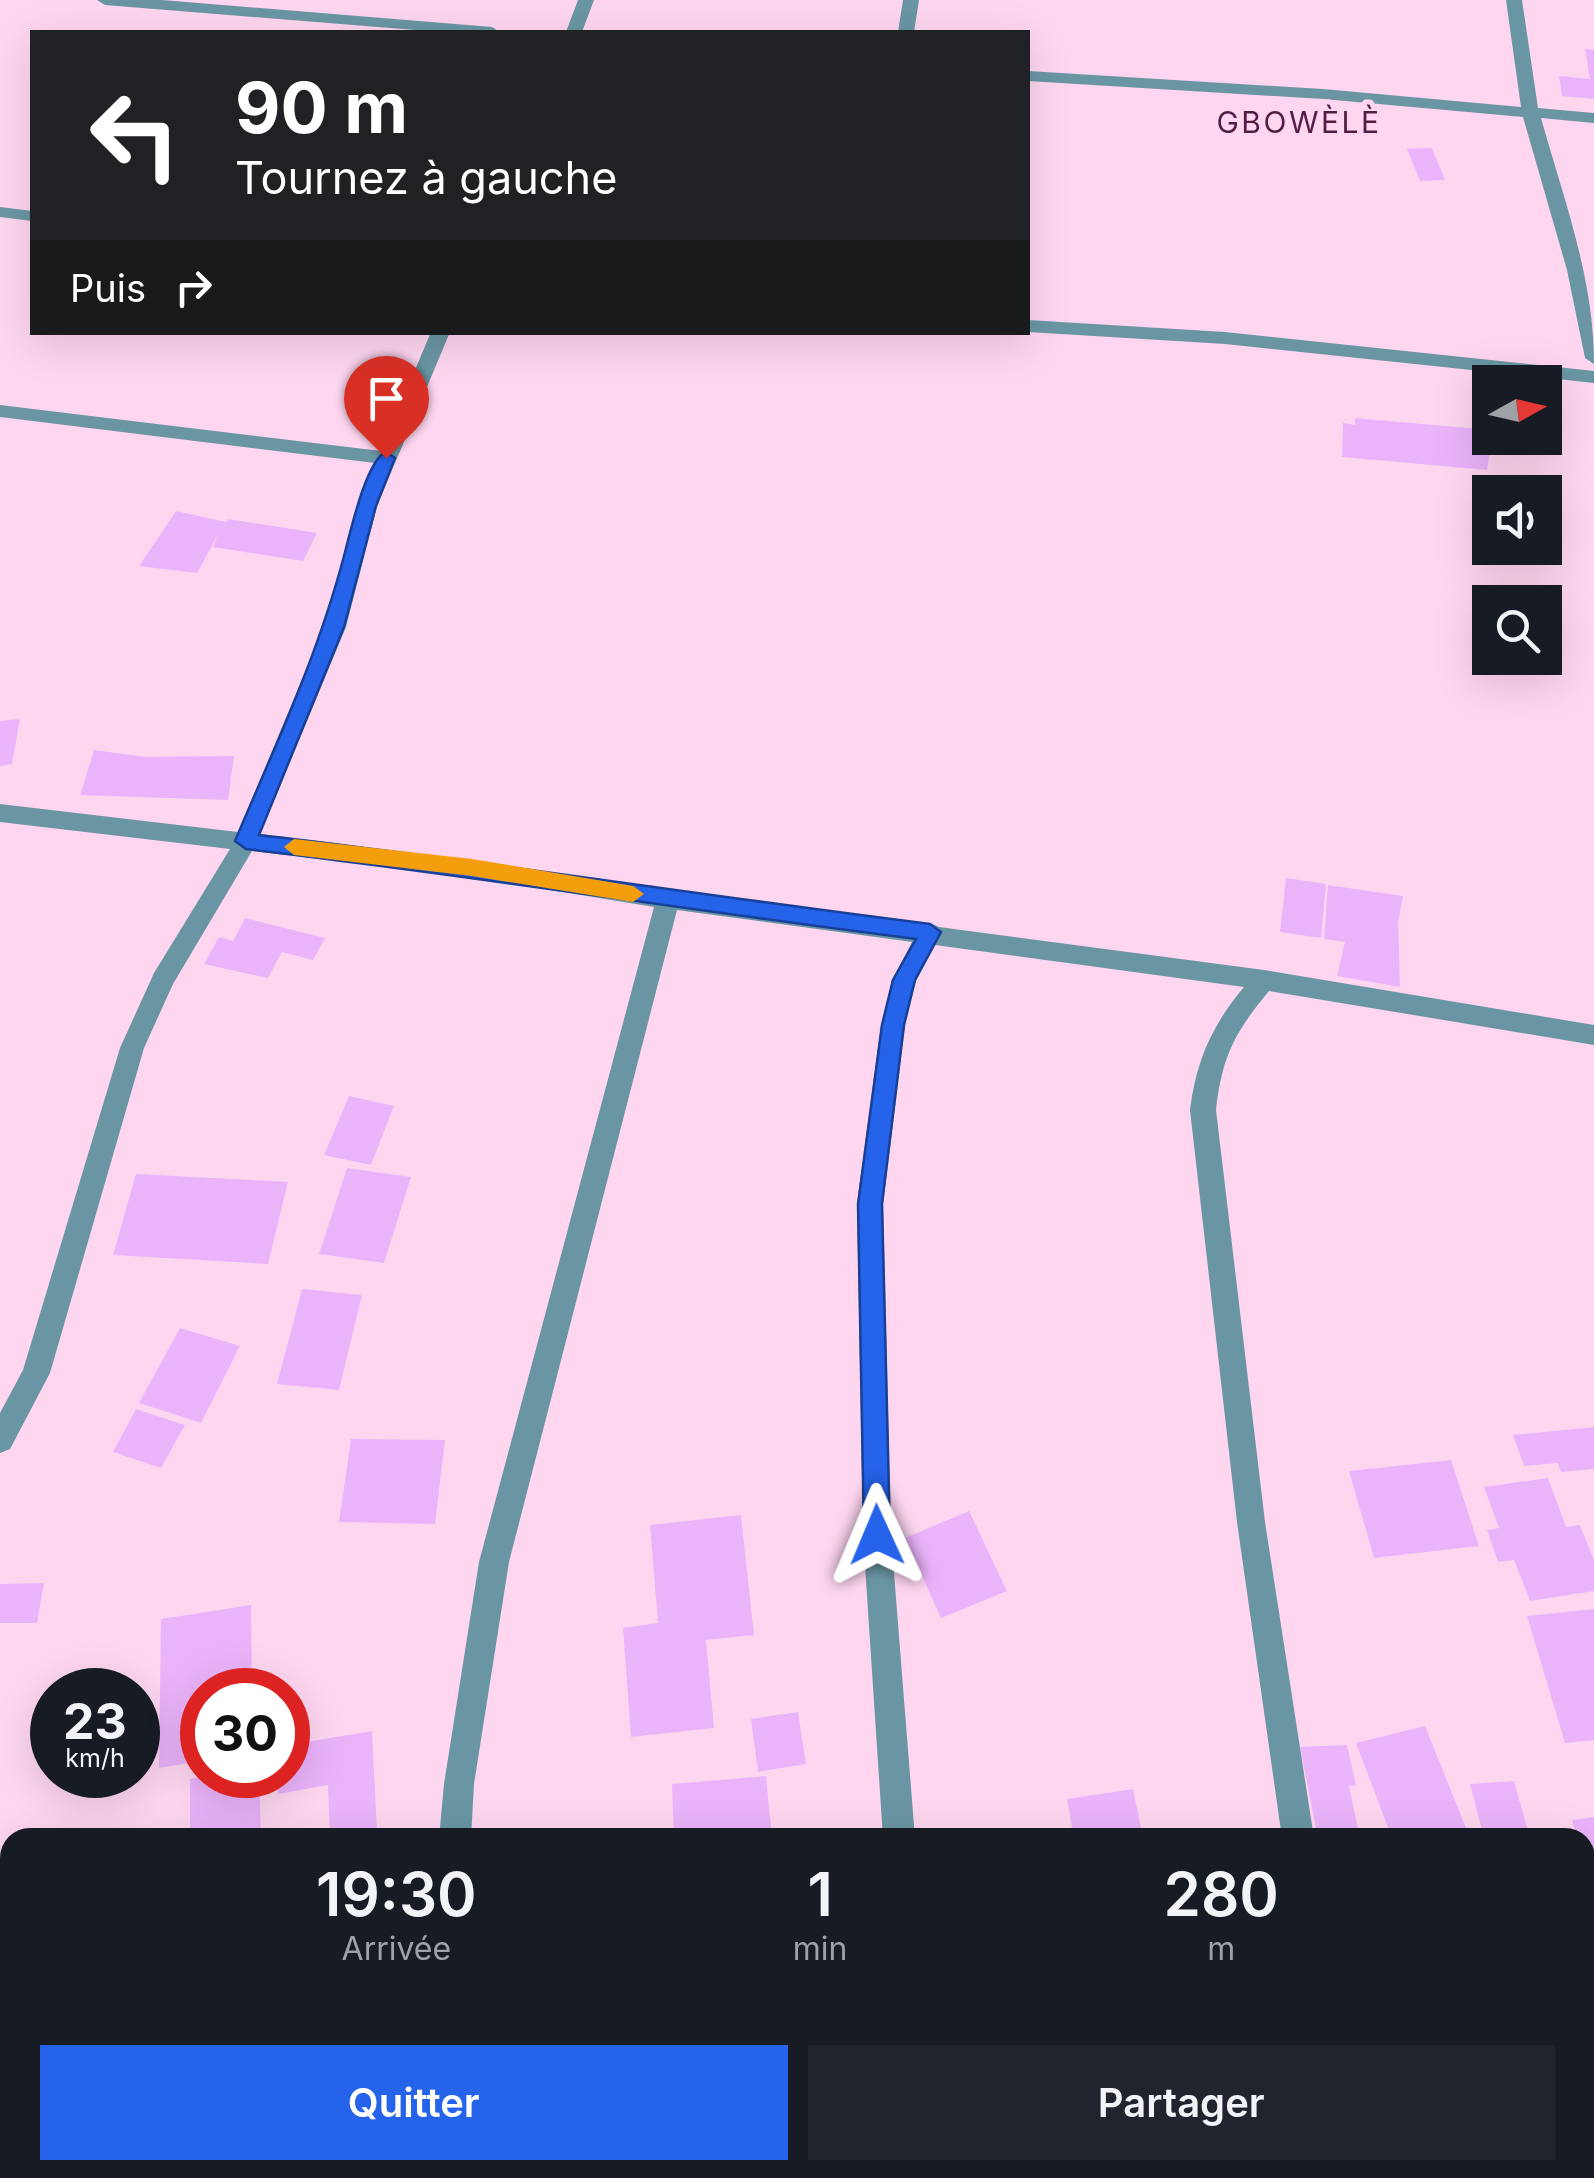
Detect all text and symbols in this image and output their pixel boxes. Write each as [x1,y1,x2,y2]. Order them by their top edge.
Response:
text: 90 m [235,65,408,150]
icon: left [70,70,200,200]
district label: GBOWÈLÈ [1216,104,1382,140]
text: Tournez à gauche [235,150,617,205]
icon: right [166,260,221,315]
text: Puis [70,265,146,311]
pin [344,356,429,459]
north arrow [1472,365,1562,455]
map controls [1472,365,1562,675]
icon: arrive [359,371,414,426]
button: sound [1472,475,1562,565]
button: search [1472,585,1562,675]
position arrow [825,1483,929,1587]
speed limit sign: 30 [180,1668,310,1798]
text: 23 [63,1691,127,1751]
text: km/h [65,1743,125,1773]
text: 19:30 [316,1858,477,1930]
text: 1 [807,1858,833,1930]
text: 280 [1164,1858,1279,1930]
text: Arrivée [342,1929,451,1968]
text: min [793,1929,847,1968]
text: m [1207,1929,1235,1968]
button: Quitter [40,2045,788,2160]
button: Partager [808,2045,1555,2160]

